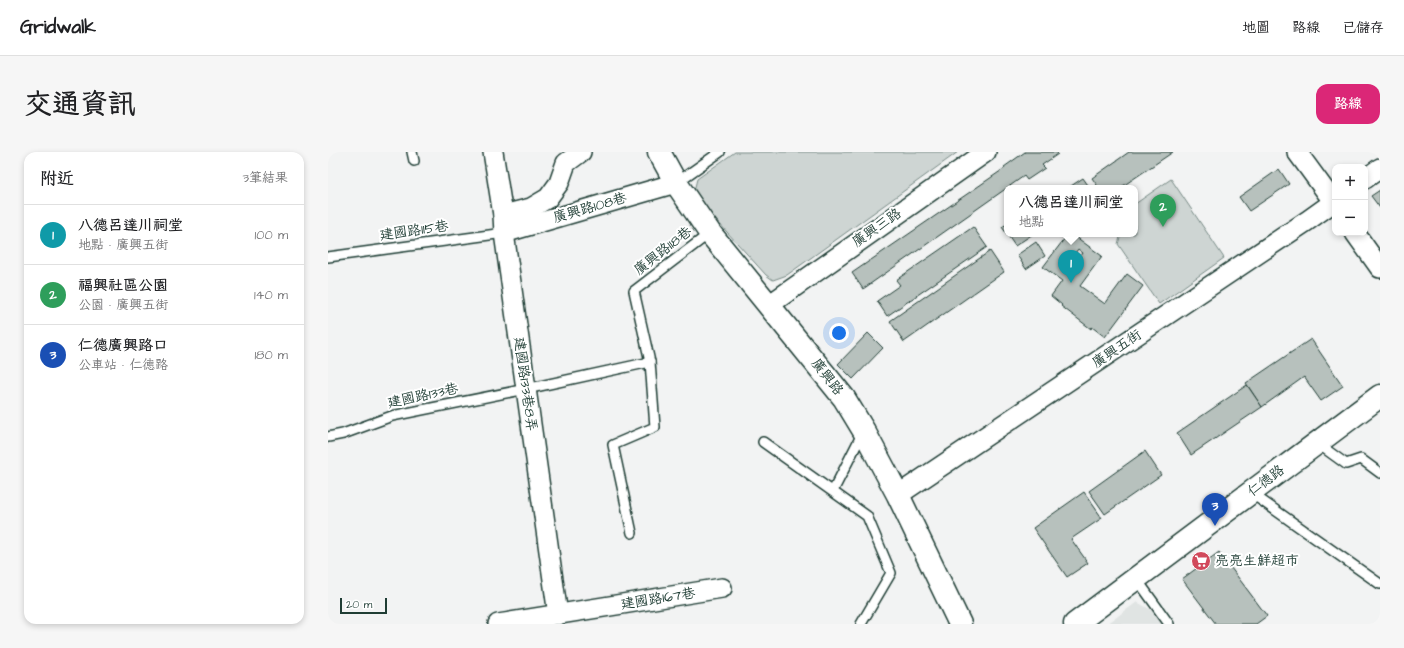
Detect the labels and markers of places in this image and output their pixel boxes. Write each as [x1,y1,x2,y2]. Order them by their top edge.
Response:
pin: 2 [1150,194,1176,227]
pin: 1 [1058,250,1084,283]
pin: 3 [1202,493,1228,526]
supermarket icon: 亮亮生鮮超市 [1190,550,1212,572]
place label: 亮亮生鮮超市 [1215,551,1299,571]

